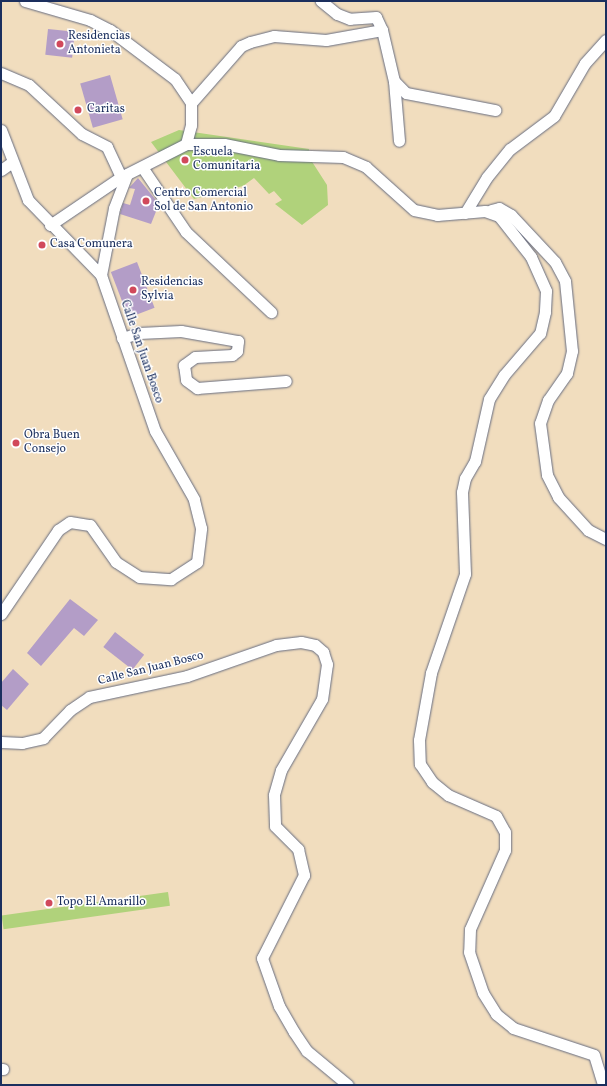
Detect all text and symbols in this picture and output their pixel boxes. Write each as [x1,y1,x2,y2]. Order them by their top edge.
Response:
place label: Residencias Antonieta [68,30,130,58]
marker: Residencias Antonieta [55,39,65,49]
place label: Caritas [87,103,125,117]
marker: Caritas [72,104,84,116]
place label: Escuela Comunitaria [193,146,260,174]
marker: Escuela Comunitaria [180,155,190,165]
place label: Centro Comercial Sol de San Antonio [154,187,253,215]
marker: Centro Comercial Sol de San Antonio [141,196,151,206]
place label: Casa Comunera [50,238,133,252]
marker: Casa Comunera [37,240,47,250]
place label: Residencias Sylvia [141,276,203,304]
marker: Residencias Sylvia [128,285,138,295]
street label: Calle San Juan Bosco [117,298,165,406]
place label: Obra Buen Consejo [24,429,80,457]
marker: Obra Buen Consejo [11,438,21,448]
street label: Calle San Juan Bosco [97,649,205,689]
place label: Topo El Amarillo [57,896,146,910]
marker: Topo El Amarillo [44,898,54,908]

